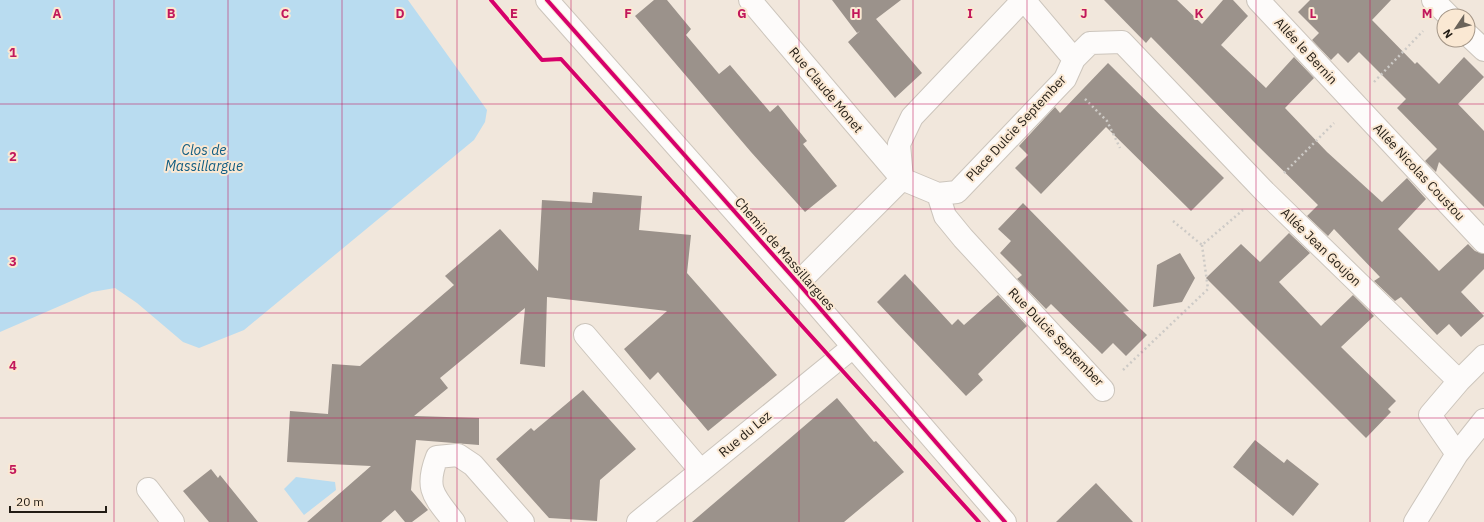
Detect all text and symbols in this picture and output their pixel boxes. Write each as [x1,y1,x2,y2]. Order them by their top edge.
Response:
text: A [53,5,62,22]
text: B [167,5,176,22]
text: C [281,5,290,22]
text: D [395,5,405,22]
text: E [510,5,518,22]
text: F [624,5,632,22]
text: G [737,5,747,22]
text: H [851,5,861,22]
text: I [967,5,973,22]
text: J [1080,5,1088,22]
text: K [1194,5,1204,22]
text: L [1310,5,1317,22]
text: M [1422,5,1432,22]
north arrow [1436,8,1476,48]
street label: Allée le Bernin [1271,14,1341,88]
text: N [1440,26,1456,41]
text: 1 [9,44,17,61]
street label: Rue Claude Monet [785,44,867,136]
street label: Place Dulcie September [962,71,1070,185]
street label: Allée Nicolas Coustou [1370,120,1468,224]
water label: Clos de Massillargue [165,141,243,175]
text: 2 [9,148,17,165]
street label: Chemin de Massillargues [731,194,839,314]
street label: Allée Jean Goujon [1277,204,1365,290]
text: 3 [9,253,17,270]
street label: Rue Dulcie September [1005,284,1107,390]
text: 4 [9,357,17,374]
street label: Rue du Lez [715,407,775,461]
text: 5 [9,461,17,478]
scale bar [10,488,106,514]
text: 20 m [16,494,44,509]

